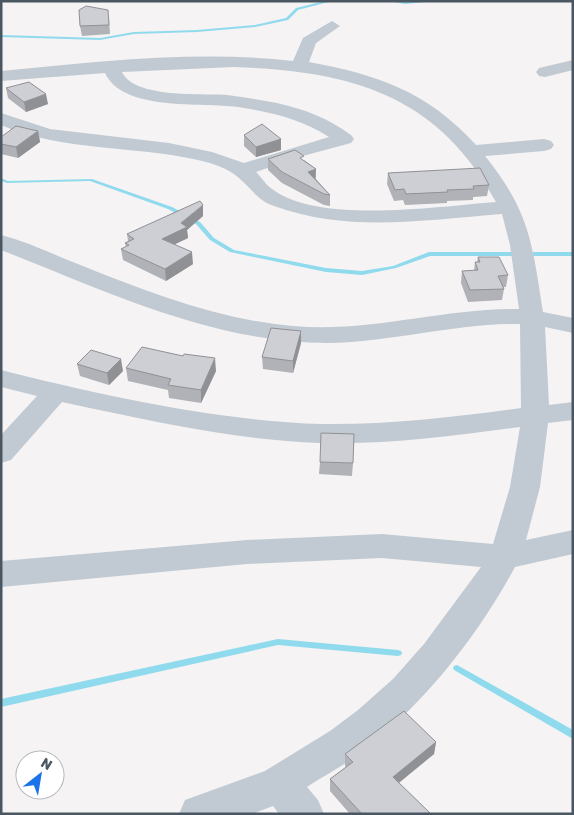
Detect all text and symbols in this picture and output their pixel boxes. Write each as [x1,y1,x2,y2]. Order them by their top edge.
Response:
north arrow [15,750,65,800]
text: N [38,754,55,774]

